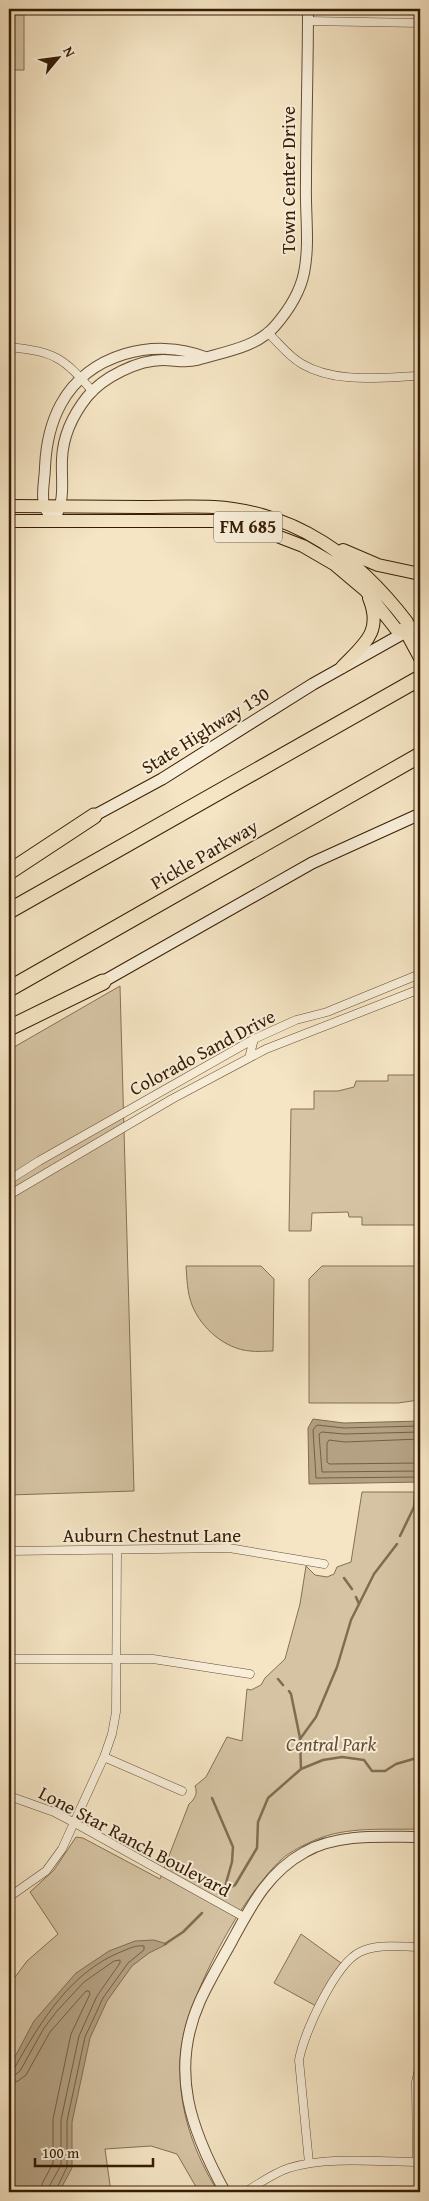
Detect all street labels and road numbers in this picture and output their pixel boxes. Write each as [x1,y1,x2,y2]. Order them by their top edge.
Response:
street label: Town Center Drive [274,106,302,254]
road number: FM 685 [214,512,282,542]
street label: State Highway 130 [136,679,274,781]
street label: Pickle Parkway [145,812,263,896]
street label: Colorado Sand Drive [124,1002,280,1102]
street label: Auburn Chestnut Lane [63,1521,241,1549]
street label: Lone Star Ranch Boulevard [34,1778,237,1904]

